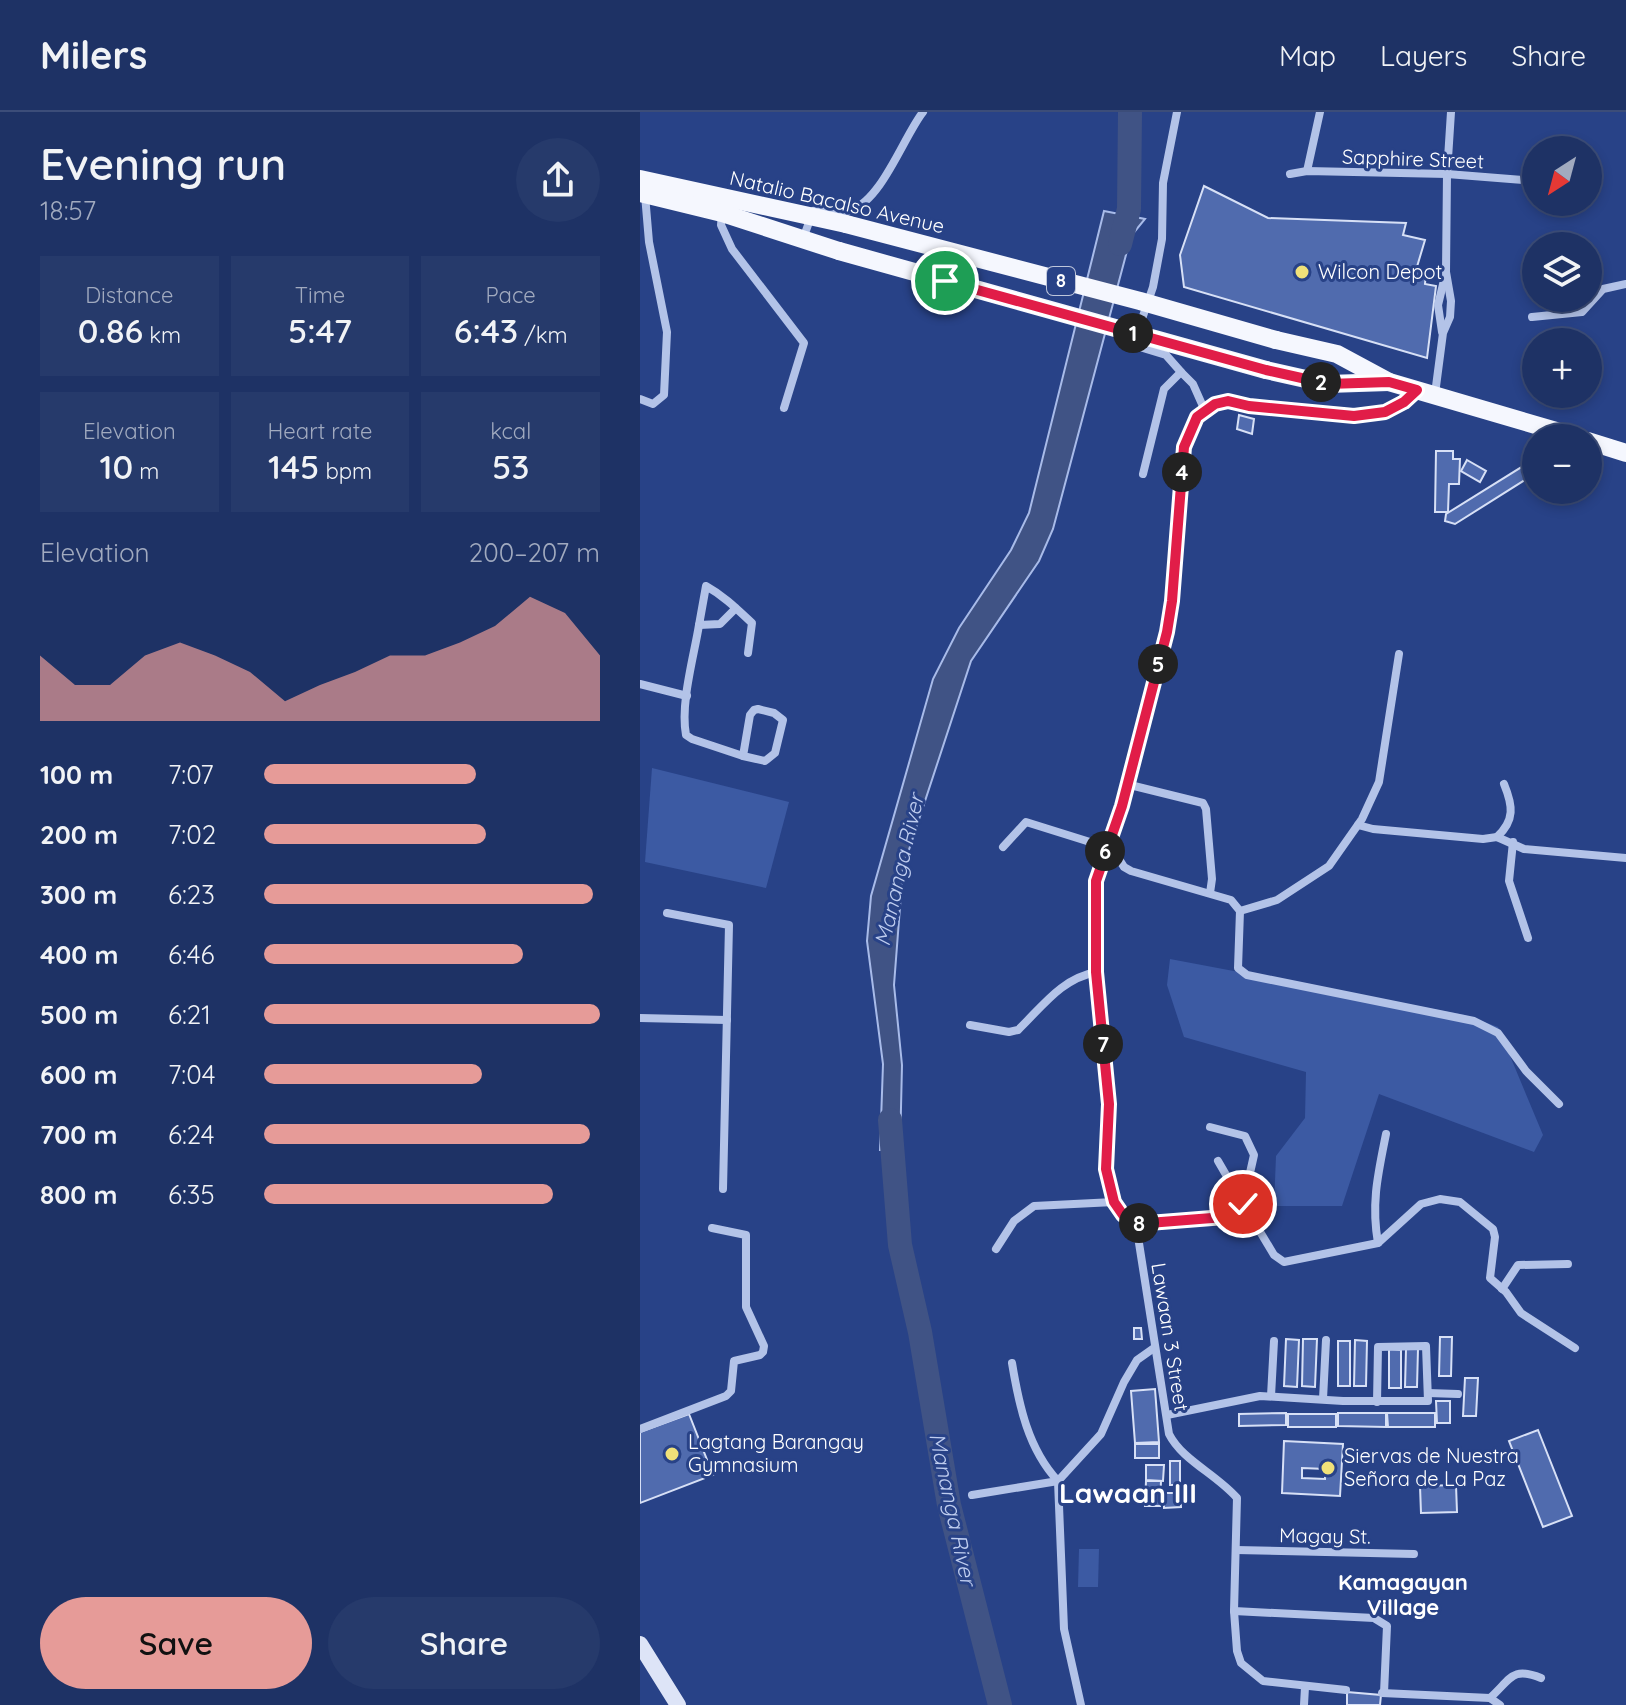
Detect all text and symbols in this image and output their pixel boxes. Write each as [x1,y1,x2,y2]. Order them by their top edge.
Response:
text: Milers [40,31,147,79]
text: Map [1279,38,1336,73]
text: Layers [1380,38,1467,73]
text: Share [1511,38,1586,73]
text: Evening run [40,136,286,191]
north arrow [1522,136,1602,216]
map controls [1522,136,1602,504]
button: share [516,138,600,222]
street label: Sapphire Street [1342,144,1485,173]
street label: Natalio Bacalso Avenue [727,165,947,238]
text: 18:57 [40,194,96,227]
button: layers [1522,232,1602,312]
pin [911,247,979,315]
icon: arrive [923,259,967,303]
place label: Wilcon Depot [1318,259,1442,284]
marker: Wilcon Depot [1293,263,1311,281]
road number: 8 [1047,267,1075,295]
text: Distance [85,281,173,309]
text: Time [295,281,345,309]
text: Pace [486,281,536,309]
text: 0.86 [78,309,143,352]
text: 5:47 [288,309,352,352]
text: 6:43 [454,309,518,352]
pin: 1 [1113,313,1153,353]
text: 1 [1129,319,1137,347]
text: km [143,321,181,349]
text: /km [518,321,568,349]
button: + [1522,328,1602,408]
pin: 2 [1301,362,1341,402]
text: 2 [1315,368,1327,396]
text: Elevation [83,417,176,445]
text: Heart rate [268,417,372,445]
text: kcal [490,417,531,445]
button: − [1522,424,1602,504]
text: 10 [99,445,133,488]
text: 145 [268,445,319,488]
text: 53 [492,445,529,488]
pin: 4 [1162,452,1202,492]
text: m [133,457,159,485]
text: bpm [319,457,372,485]
text: 4 [1176,458,1188,486]
text: Elevation [40,536,150,569]
text: 200–207 m [469,536,600,569]
pin: 5 [1138,644,1178,684]
text: 5 [1152,650,1164,678]
text: 100 m [40,758,113,791]
text: 7:07 [168,758,214,791]
water label: Mananga River [868,789,931,949]
text: 200 m [40,818,118,851]
text: 7:02 [168,818,216,851]
pin: 6 [1085,831,1125,871]
text: 6 [1099,837,1111,865]
text: 300 m [40,878,117,911]
text: 6:23 [168,878,215,911]
text: 400 m [40,938,118,971]
text: 6:46 [168,938,215,971]
text: 500 m [40,998,118,1031]
text: 6:21 [168,998,211,1031]
pin: 7 [1083,1024,1123,1064]
text: 7 [1097,1030,1109,1058]
text: 600 m [40,1058,118,1091]
text: 7:04 [168,1058,215,1091]
text: 700 m [40,1118,117,1151]
text: 6:24 [168,1118,215,1151]
pin [1209,1170,1277,1238]
text: 800 m [40,1178,117,1211]
text: 6:35 [168,1178,215,1211]
icon: check [1221,1182,1265,1226]
pin: 8 [1119,1203,1159,1243]
text: 8 [1133,1209,1145,1237]
street label: Lawaan 3 Street [1146,1261,1195,1413]
place label: Lagtang Barangay Gymnasium [688,1429,864,1477]
water label: Mananga River [923,1430,983,1590]
place label: Siervas de Nuestra Señora de La Paz [1344,1443,1519,1491]
marker: Lagtang Barangay Gymnasium [663,1445,681,1463]
marker: Siervas de Nuestra Señora de La Paz [1319,1459,1337,1477]
district label: Lawaan III [1059,1475,1197,1510]
street label: Magay St. [1279,1522,1371,1549]
district label: Kamagayan Village [1338,1568,1468,1621]
button: Save [40,1597,312,1689]
button: Share [328,1597,600,1689]

